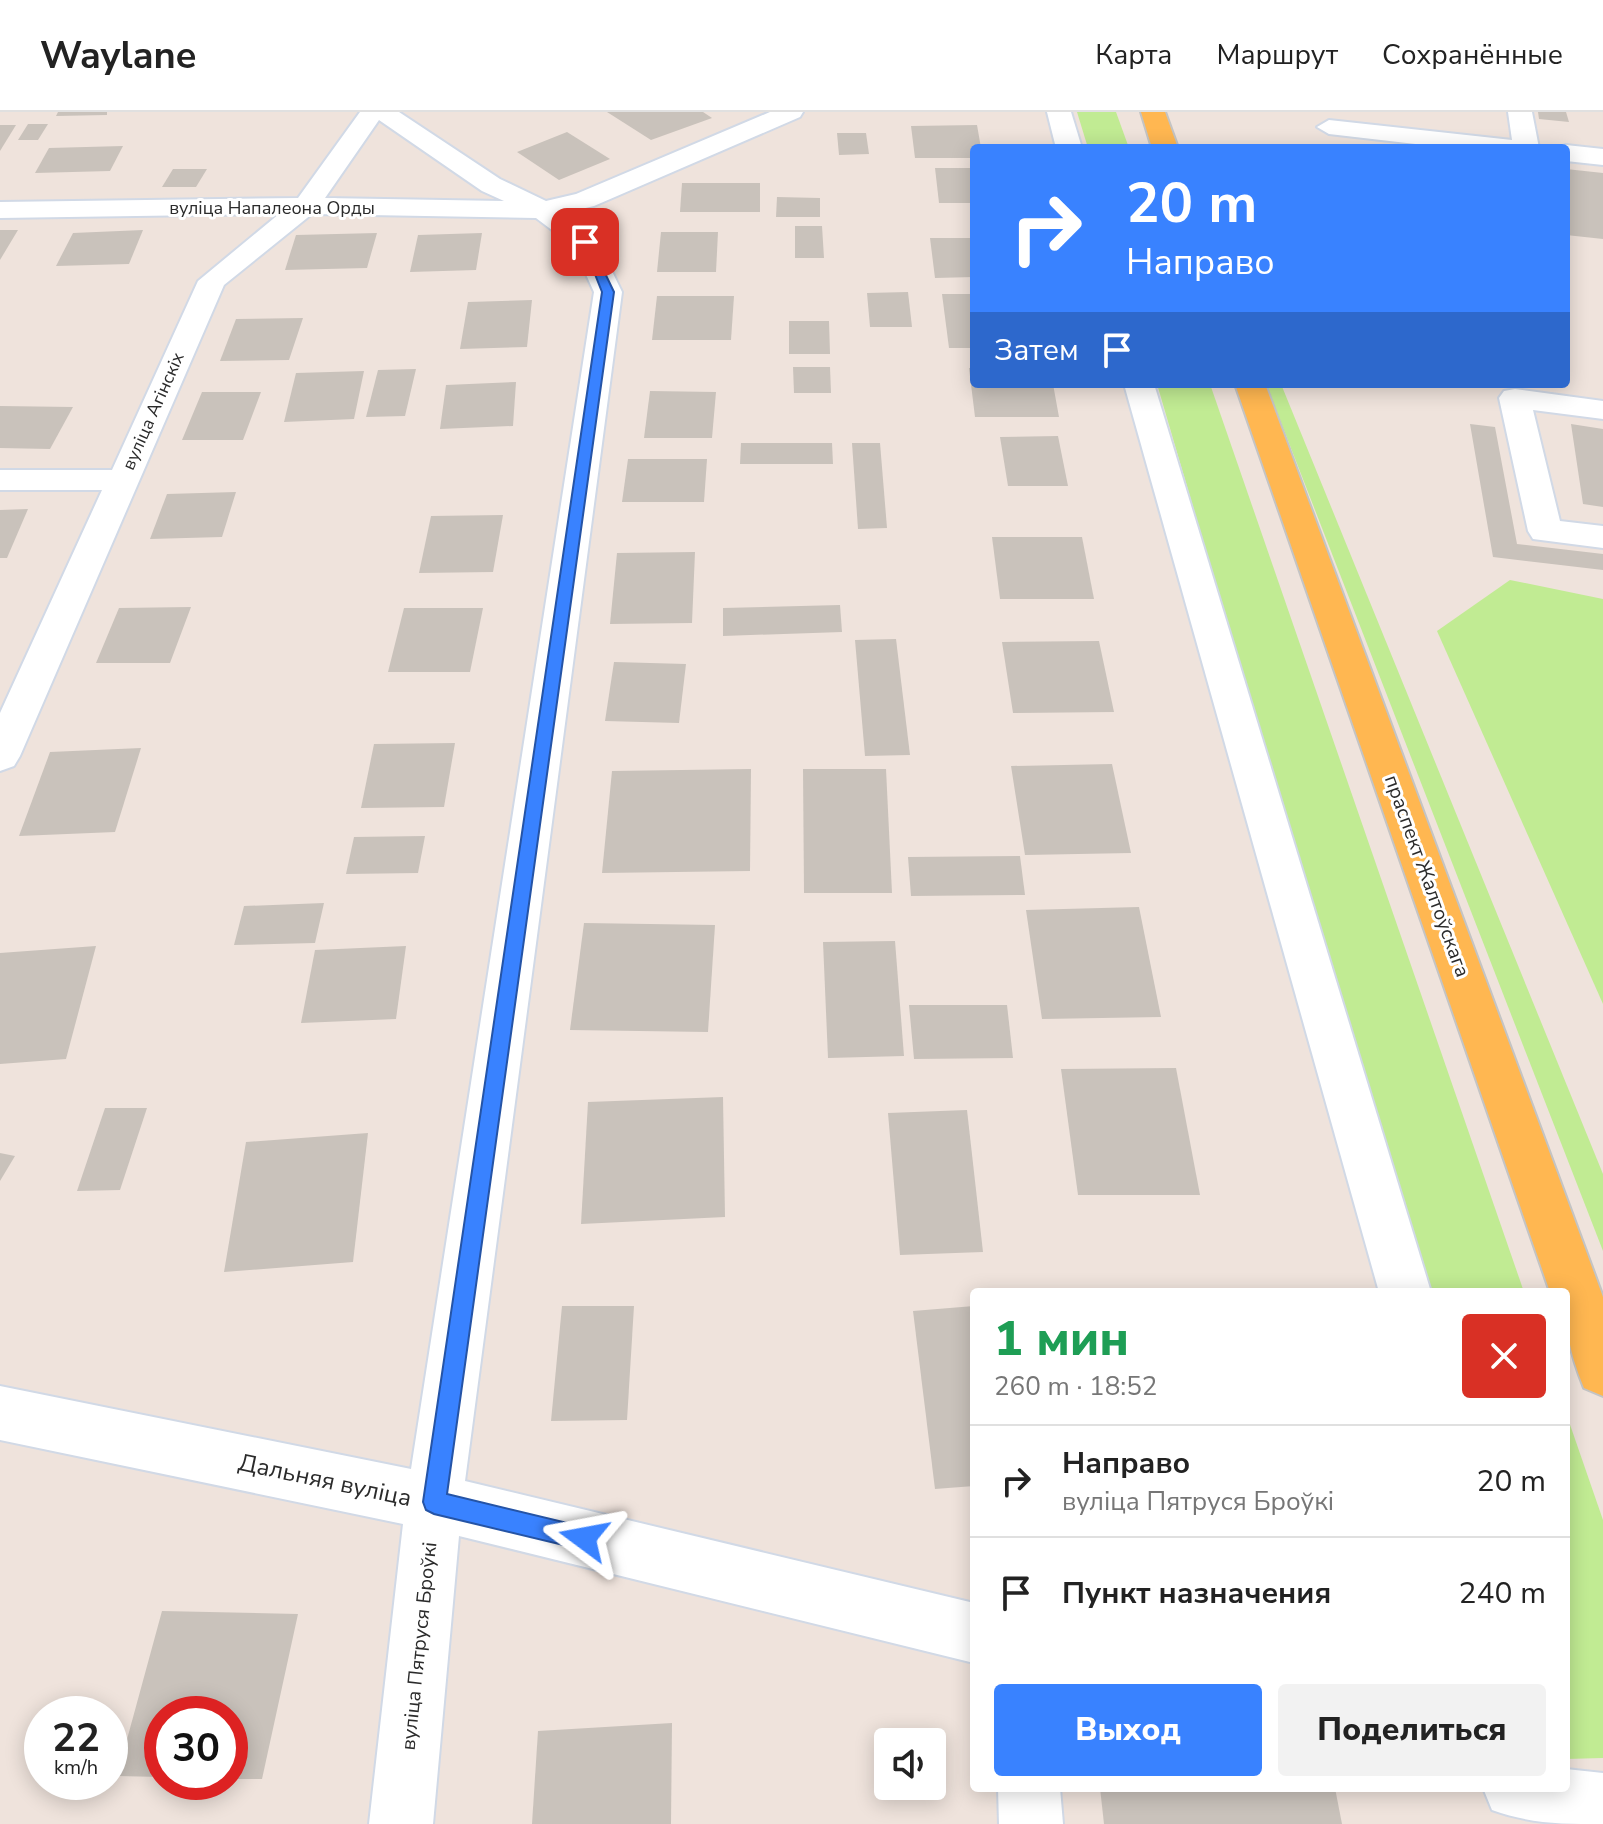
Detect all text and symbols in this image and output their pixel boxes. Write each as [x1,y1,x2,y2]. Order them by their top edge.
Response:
text: Waylane [40,30,196,81]
text: Карта [1095,36,1172,74]
text: Маршрут [1216,36,1338,74]
text: Сохранённые [1382,36,1563,74]
text: 20 m [1126,165,1257,242]
icon: right [994,176,1098,280]
street label: вуліца Напалеона Орды [169,196,375,220]
pin [551,208,619,276]
icon: arrive [563,220,607,264]
text: Направо [1126,238,1275,287]
icon: arrive [1095,328,1139,372]
text: Затем [994,330,1079,371]
street label: вуліца Агінскіх [116,348,190,474]
street label: праспект Жалтоўскага [1378,771,1476,981]
text: 1 мин [994,1306,1129,1372]
button: close [1462,1314,1546,1398]
text: 260 m · 18:52 [994,1369,1157,1404]
text: Направо [1062,1443,1190,1484]
street label: Дальняя вуліца [235,1446,415,1514]
icon: right [994,1459,1038,1503]
text: 20 m [1477,1461,1546,1502]
text: вуліца Пятруся Броўкі [1062,1484,1334,1519]
position arrow [542,1496,626,1580]
street label: вуліца Пятруся Броўкі [395,1540,443,1752]
icon: arrive [994,1571,1038,1615]
text: Пункт назначения [1062,1573,1331,1614]
text: 240 m [1459,1573,1546,1614]
button: Выход [994,1684,1262,1776]
button: Поделиться [1278,1684,1546,1776]
speed limit sign: 30 [144,1696,248,1800]
text: 22 [52,1711,100,1765]
map controls [874,1728,946,1800]
button: sound [874,1728,946,1800]
text: km/h [54,1754,98,1781]

